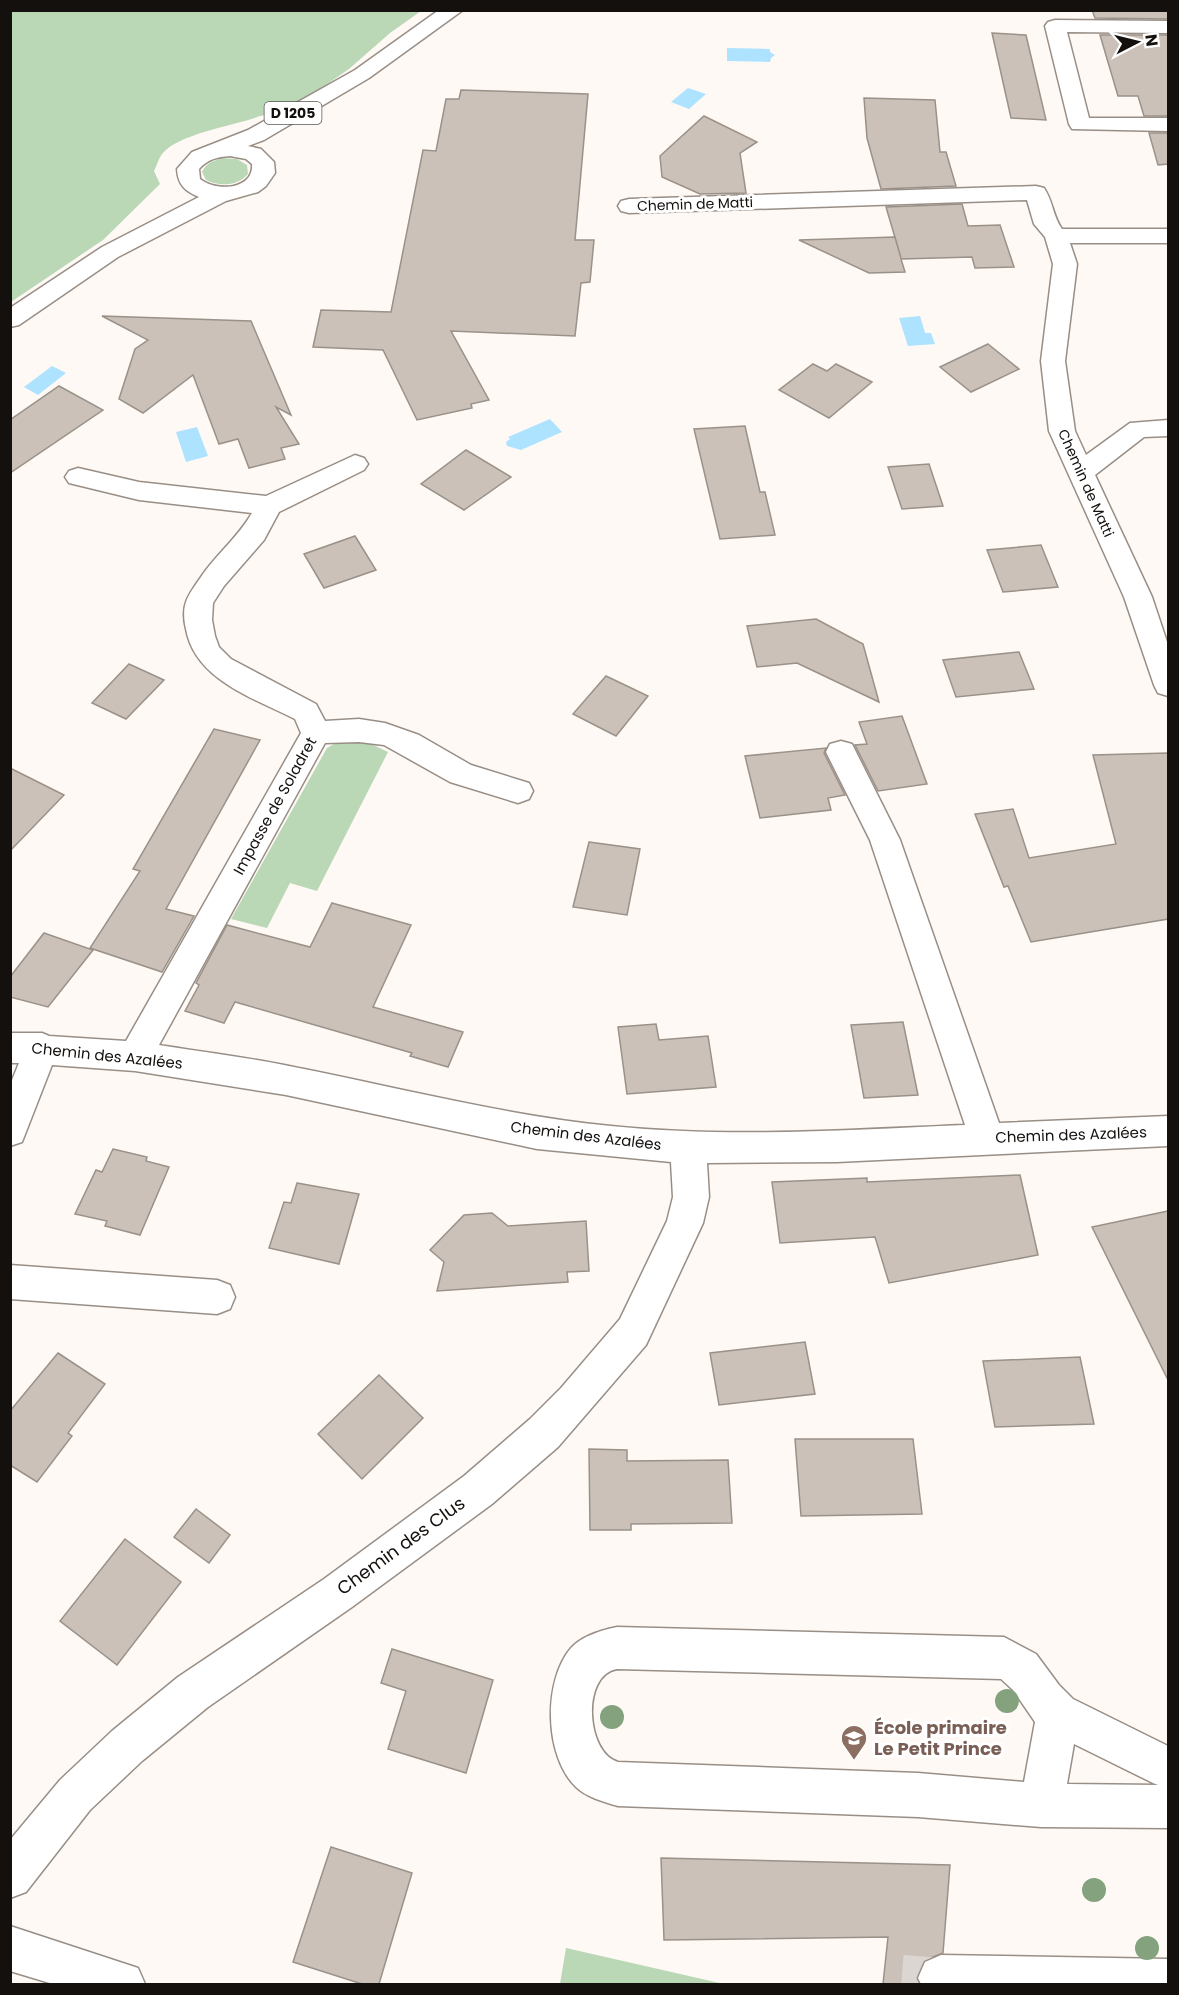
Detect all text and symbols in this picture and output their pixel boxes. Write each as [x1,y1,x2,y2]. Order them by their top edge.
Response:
north arrow [1107,12,1167,72]
text: N [1139,33,1164,48]
road number: D 1205 [264,102,322,124]
street label: Chemin de Matti [637,192,753,216]
street label: Chemin de Matti [1053,426,1119,540]
street label: Impasse de Soladret [228,733,321,878]
street label: Chemin des Azalées [31,1037,184,1074]
street label: Chemin des Azalées [509,1116,663,1155]
street label: Chemin des Azalées [995,1121,1147,1148]
street label: Chemin des Clus [332,1491,470,1601]
place label: École primaire Le Petit Prince [874,1715,1007,1761]
school or university icon: École primaire Le Petit Prince [839,1723,869,1761]

